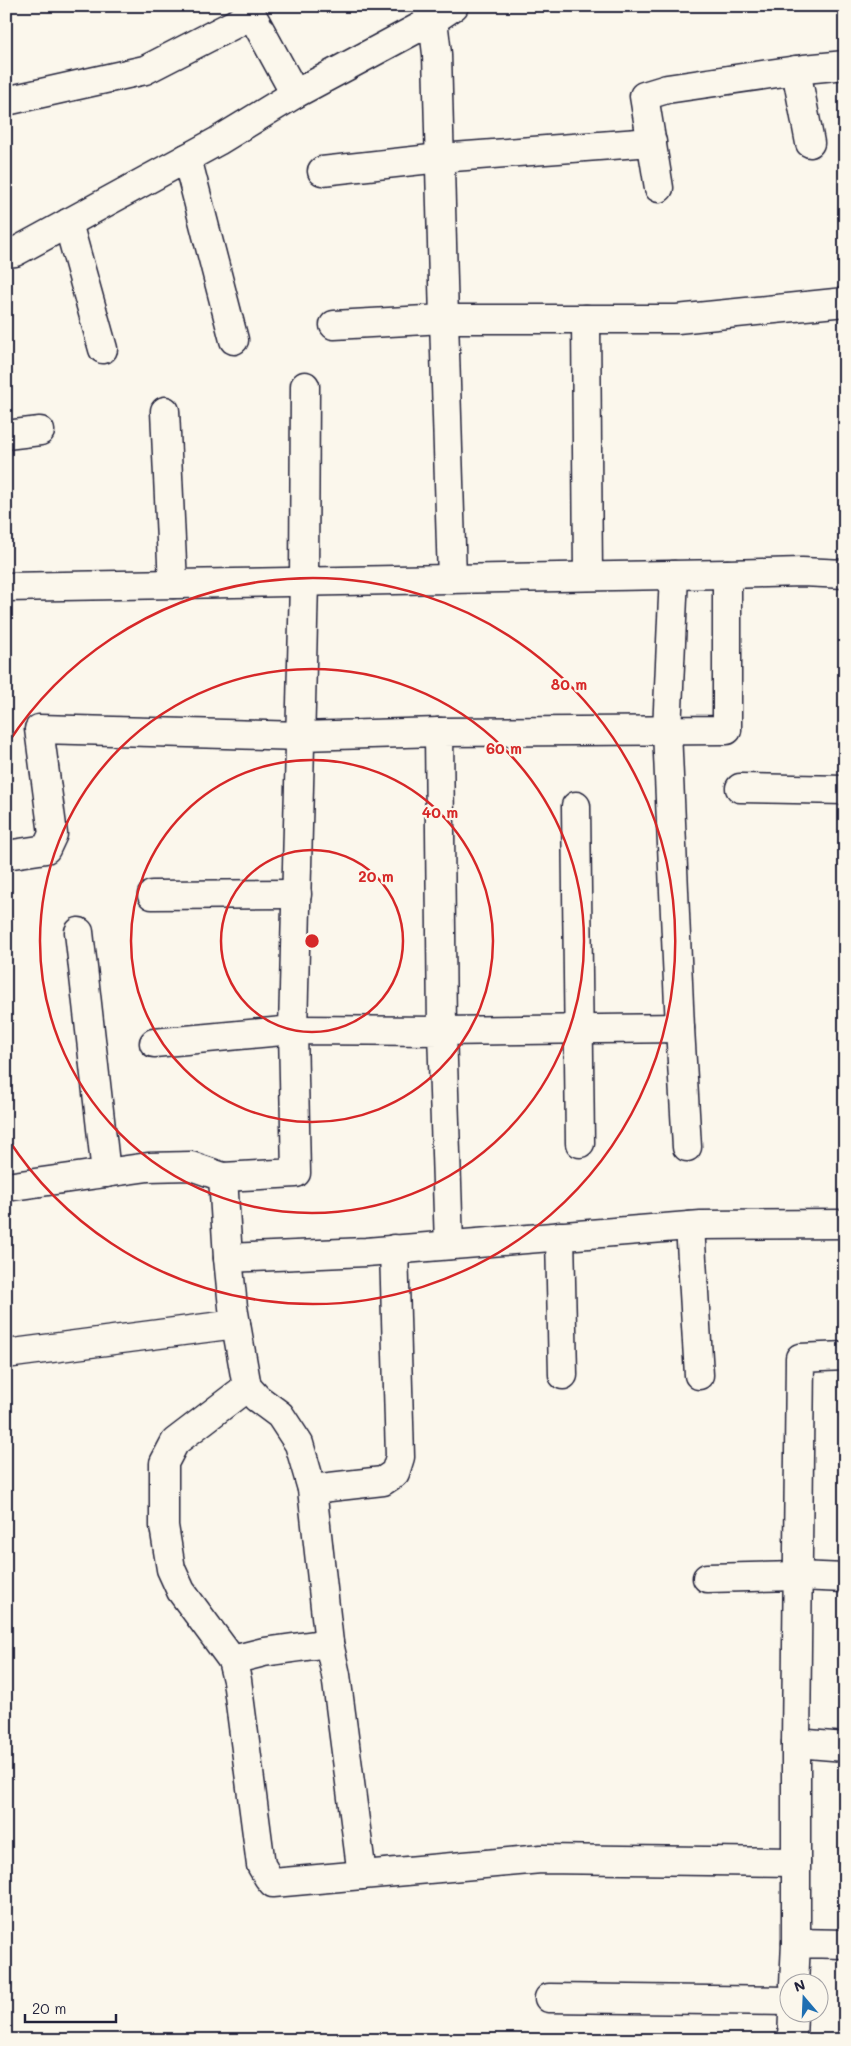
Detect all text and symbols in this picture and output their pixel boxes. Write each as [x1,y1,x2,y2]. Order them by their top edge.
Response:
text: 80 m [551,674,587,694]
text: 60 m [486,738,522,758]
text: 40 m [422,802,458,822]
text: 20 m [358,866,394,886]
centre of rings [303,932,321,950]
north arrow [778,1974,828,2024]
text: N [791,1975,808,1996]
scale bar [25,1991,116,2023]
text: 20 m [32,1998,66,2018]

